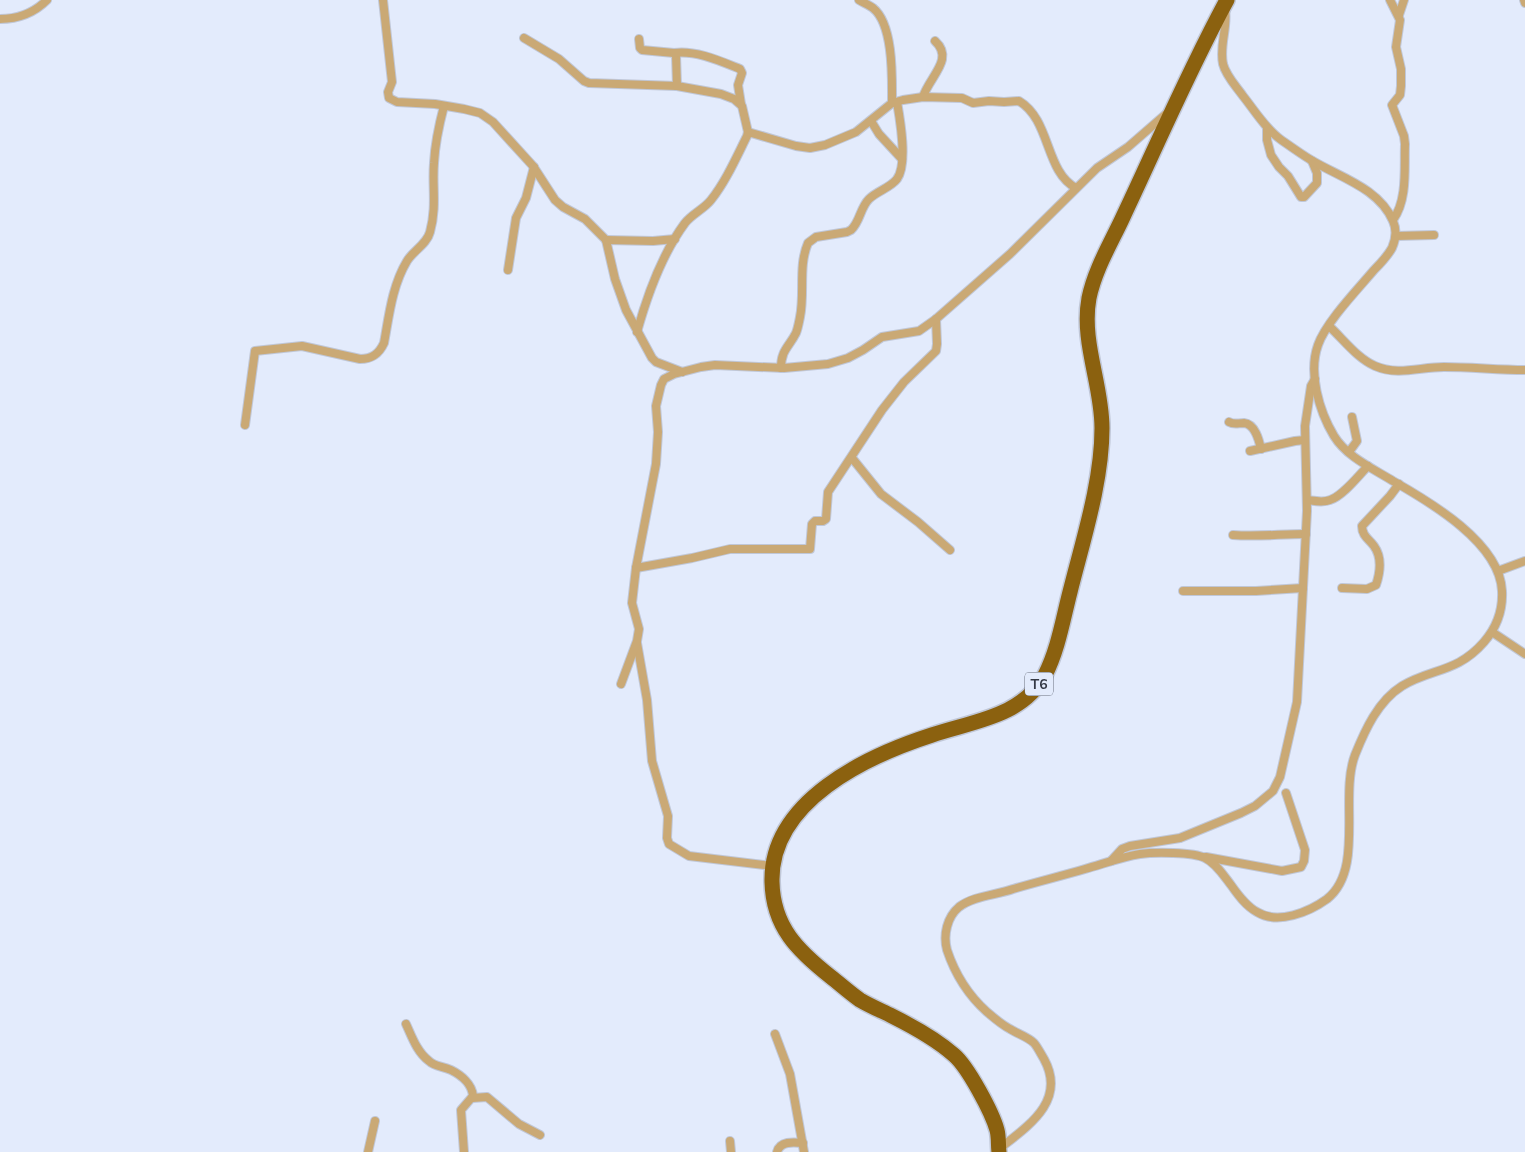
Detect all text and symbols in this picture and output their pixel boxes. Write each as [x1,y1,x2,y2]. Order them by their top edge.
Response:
road number: T6 [1025,672,1053,696]

